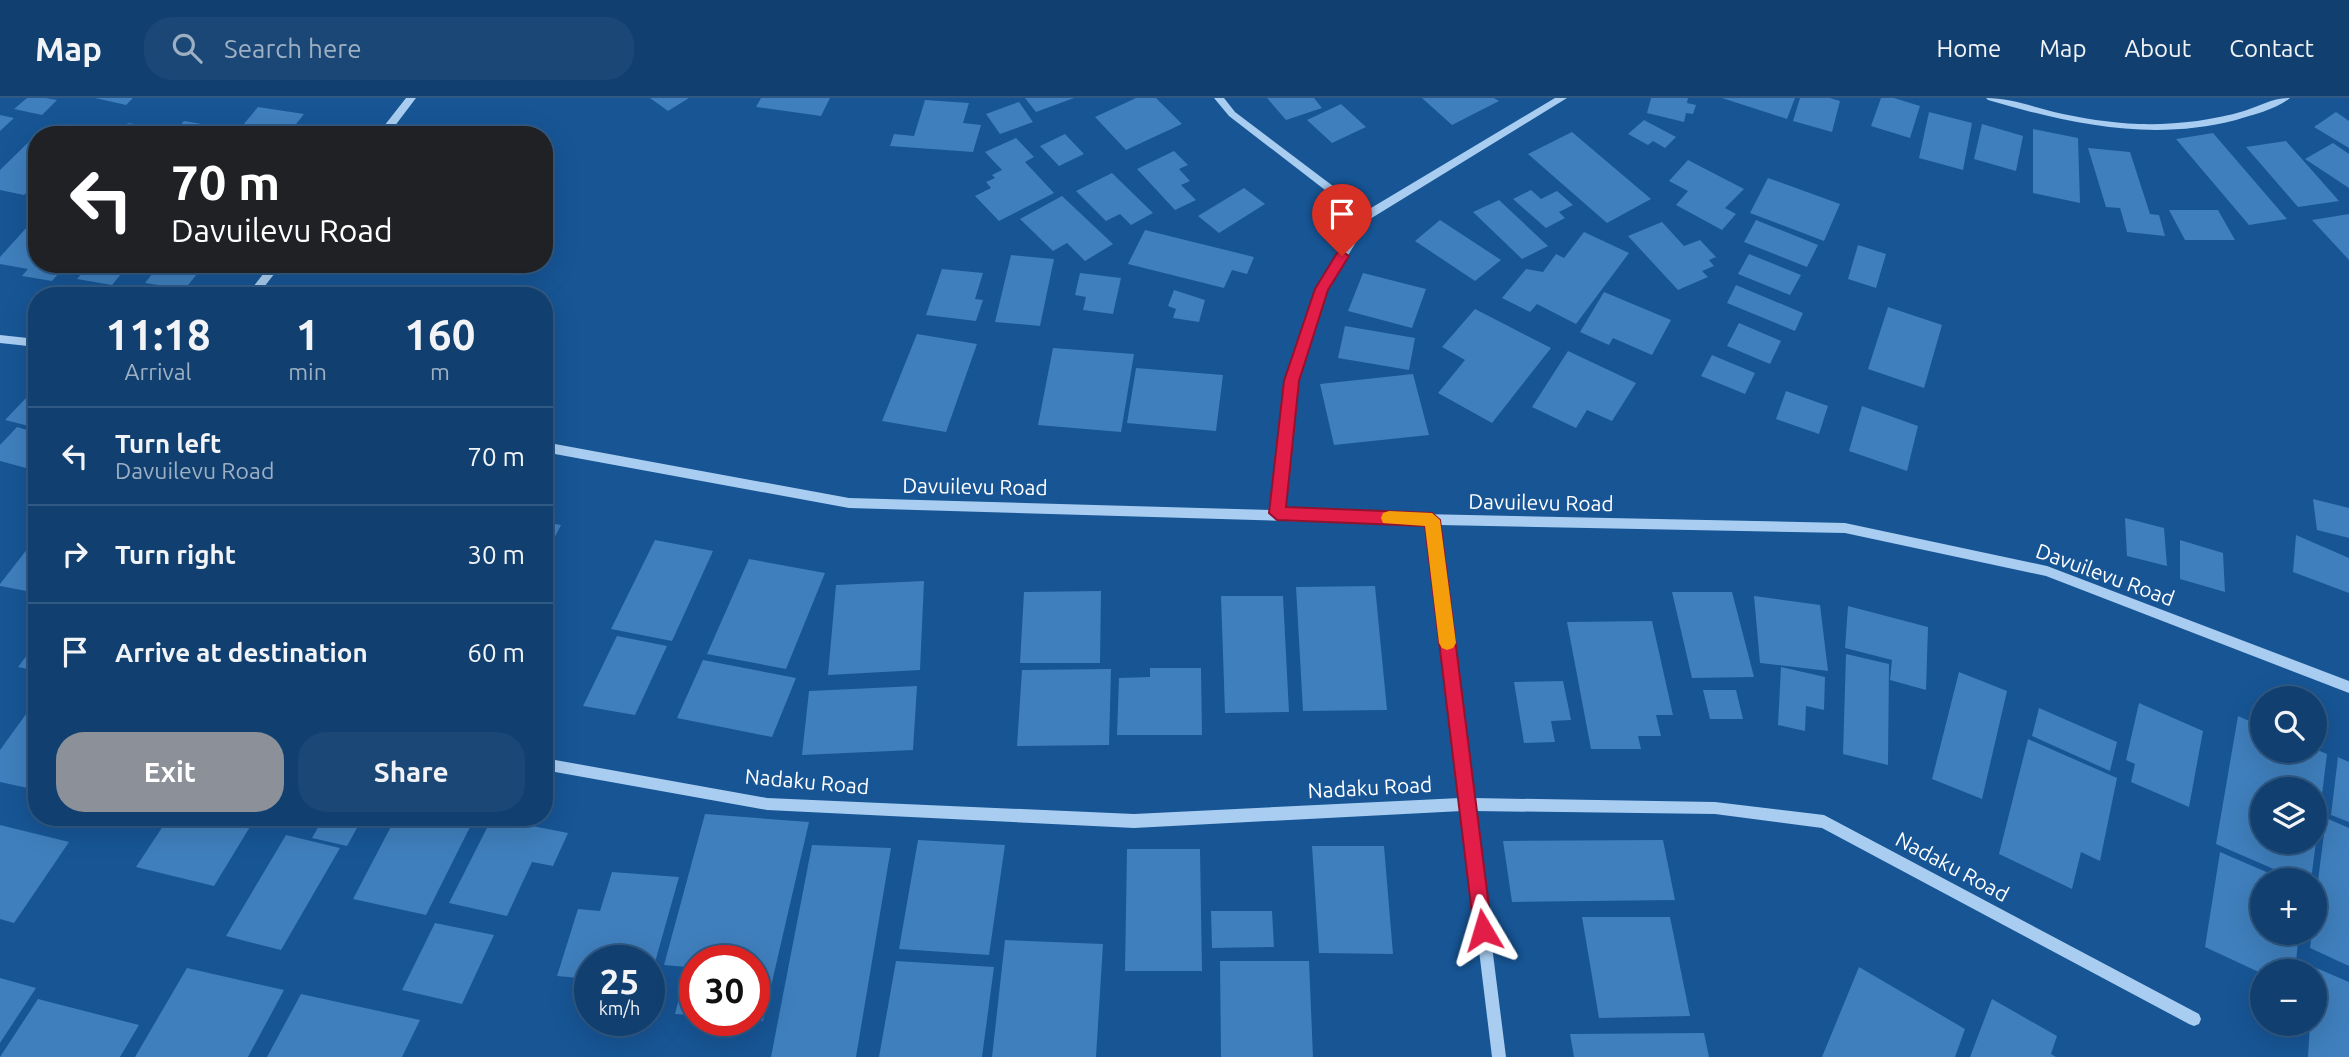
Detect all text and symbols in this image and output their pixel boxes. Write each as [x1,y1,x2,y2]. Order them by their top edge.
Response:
search box [144,17,634,80]
icon: search [168,29,206,67]
text: Map [35,30,102,67]
text: Search here [224,34,362,63]
text: Home [1936,35,2001,62]
text: Map [2039,35,2086,62]
text: About [2124,35,2191,62]
text: Contact [2229,35,2314,62]
icon: left [56,154,147,245]
text: 70 m [171,154,280,209]
pin [1312,184,1372,256]
icon: arrive [1323,195,1361,233]
text: Davuilevu Road [171,212,393,248]
text: 11:18 [106,311,211,358]
text: 1 [296,311,319,358]
text: 160 [404,311,475,358]
text: Arrival [125,359,192,384]
text: min [288,359,327,384]
text: m [430,359,450,384]
text: Turn left [115,429,221,458]
icon: left [56,437,94,475]
text: 70 m [467,442,525,471]
text: Davuilevu Road [115,458,274,483]
street label: Davuilevu Road [902,473,1048,499]
street label: Davuilevu Road [1468,489,1614,515]
icon: right [56,535,94,573]
street label: Davuilevu Road [2033,538,2178,610]
text: Turn right [115,540,236,569]
text: 30 m [467,540,525,569]
icon: arrive [56,633,94,671]
text: Arrive at destination [115,638,368,667]
text: 60 m [467,638,525,667]
map controls [2250,686,2327,1036]
button: search [2250,686,2327,763]
button: Exit [56,732,284,812]
button: Share [298,732,525,812]
street label: Nadaku Road [744,764,870,798]
street label: Nadaku Road [1307,772,1433,802]
button: layers [2250,777,2327,854]
street label: Nadaku Road [1892,826,2013,906]
button: + [2250,868,2327,945]
position arrow [1446,893,1520,967]
speed limit sign: 30 [679,945,770,1036]
button: − [2250,959,2327,1036]
text: 25 [600,961,639,1001]
text: km/h [599,998,640,1018]

